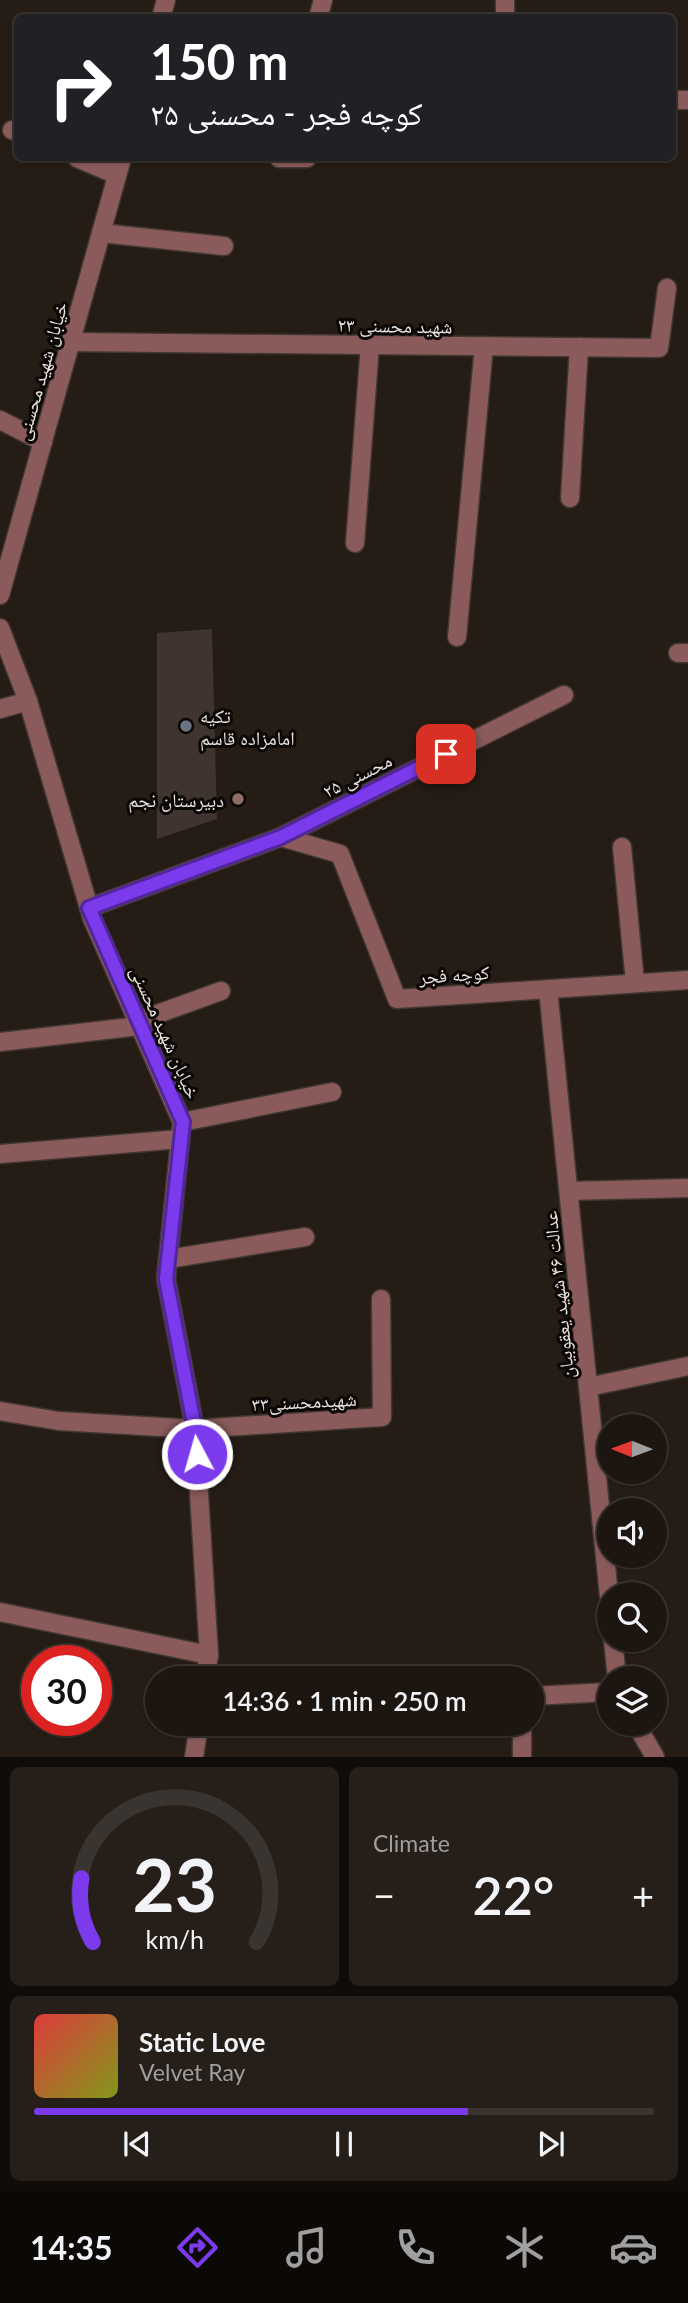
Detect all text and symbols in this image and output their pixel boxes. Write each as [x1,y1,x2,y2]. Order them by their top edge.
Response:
text: 150 m [150,32,288,90]
icon: right [35,42,126,133]
text: کوچه فجر - محسنی ۲۵ [150,93,423,132]
street label: خیابان شهید محسنی [10,299,73,443]
street label: شهید محسنی ۲۳ [337,312,453,339]
place label: تکیه امامزاده قاسم [200,704,295,751]
marker: تکیه امامزاده قاسم [178,718,194,734]
pin [416,724,476,784]
icon: arrive [427,735,465,773]
street label: محسنی ۲۵ [319,748,396,803]
place label: دبیرستان نجم [128,788,224,813]
marker: دبیرستان نجم [230,791,246,807]
street label: کوچه فجر [417,960,490,989]
street label: خیابان شهید محسنی [126,962,206,1102]
street label: عدالت ۴۶ شهید یعقوبیان [538,1209,579,1380]
street label: شهیدمحسنی۳۳ [251,1387,357,1416]
north arrow [597,1414,667,1484]
map controls [597,1414,667,1736]
position arrow [160,1417,234,1491]
button: sound [597,1498,667,1568]
button: search [597,1582,667,1652]
speed limit sign: 30 [21,1645,112,1736]
button: layers [597,1666,667,1736]
text: 14:36 · 1 min · 250 m [222,1685,467,1717]
text: Climate [373,1829,450,1857]
text: 23 [132,1841,217,1929]
text: 22° [473,1864,554,1926]
text: − [373,1872,395,1918]
text: + [632,1872,654,1918]
text: km/h [145,1924,204,1954]
text: Static Love [139,2026,266,2058]
text: Velvet Ray [139,2058,245,2086]
icon: previous [118,2125,156,2163]
icon: pause [325,2125,363,2163]
icon: next [532,2125,570,2163]
icon: directions [173,2223,222,2272]
icon: music [282,2223,331,2272]
icon: phone [391,2223,440,2272]
icon: climate [500,2223,549,2272]
icon: car [609,2223,658,2272]
text: 14:35 [30,2228,113,2267]

